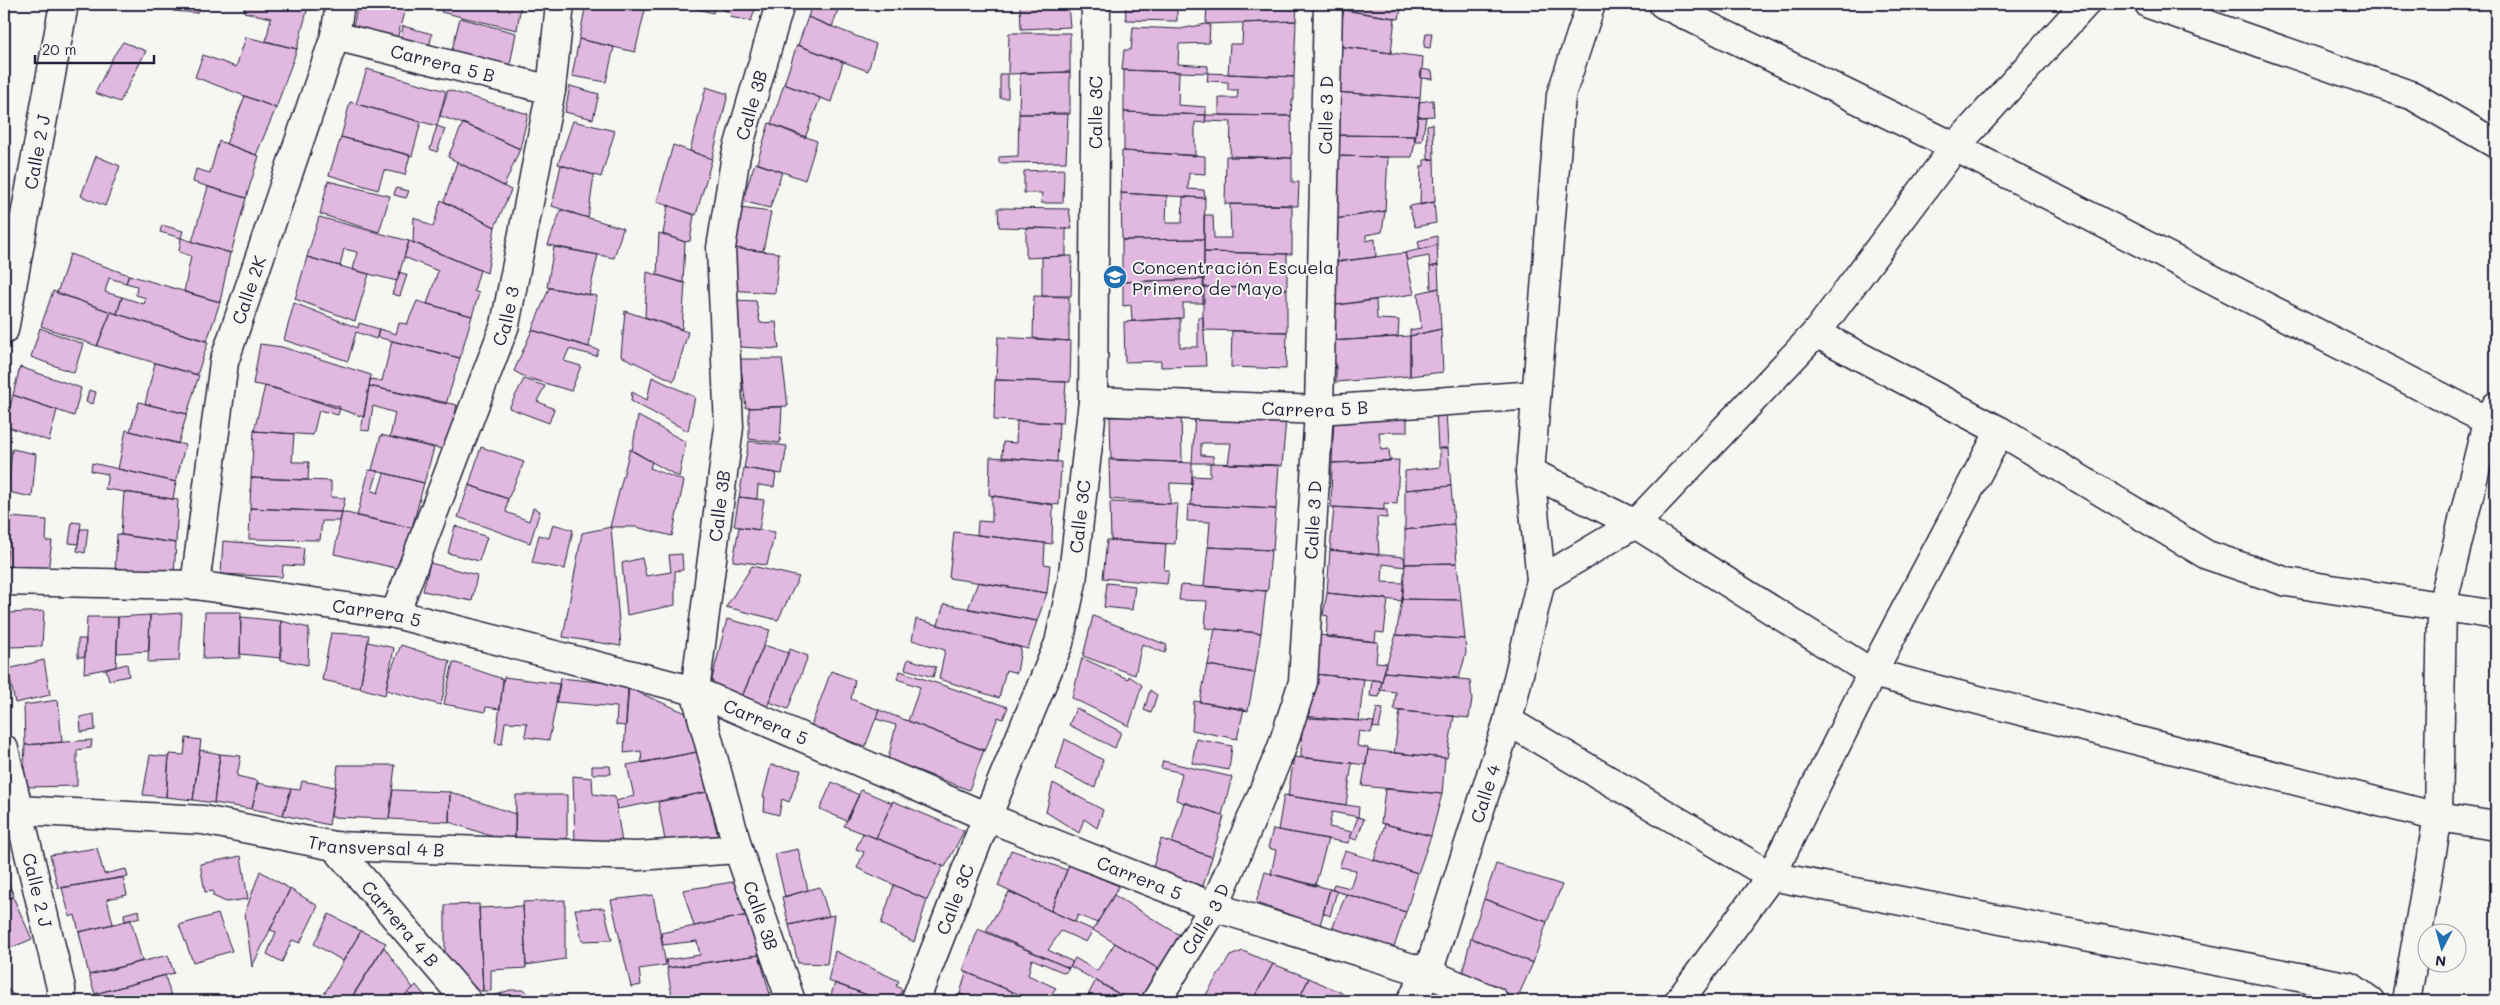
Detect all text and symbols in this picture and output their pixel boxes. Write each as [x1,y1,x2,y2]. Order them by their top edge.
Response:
scale bar [35,32,154,64]
street label: Carrera 5 B [388,38,497,88]
text: 20 m [42,39,76,59]
street label: Calle 3B [730,67,772,143]
street label: Calle 3C [1083,76,1107,149]
street label: Calle 3 D [1313,76,1338,155]
street label: Calle 2 J [18,112,55,191]
street label: Calle 2K [226,252,271,327]
place label: Concentración Escuela Primero de Mayo [1132,255,1334,300]
school or university icon: Concentración Escuela Primero de Mayo [1102,264,1128,290]
street label: Calle 3 [486,284,524,349]
street label: Carrera 5 B [1261,395,1369,422]
street label: Calle 3B [703,469,735,543]
street label: Calle 3C [1063,479,1096,555]
street label: Calle 3 D [1298,480,1327,560]
street label: Carrera 5 [331,593,424,632]
street label: Carrera 5 [720,693,812,750]
street label: Calle 4 [1464,761,1506,826]
street label: Transversal 4 B [306,829,445,862]
street label: Calle 2 J [17,850,58,930]
street label: Carrera 5 [1093,850,1186,905]
street label: Calle 3C [930,861,979,938]
street label: Carrera 4 B [357,875,444,972]
street label: Calle 3B [738,878,784,953]
street label: Calle 3 D [1176,879,1235,959]
north arrow [2418,922,2468,972]
text: N [2434,951,2447,971]

